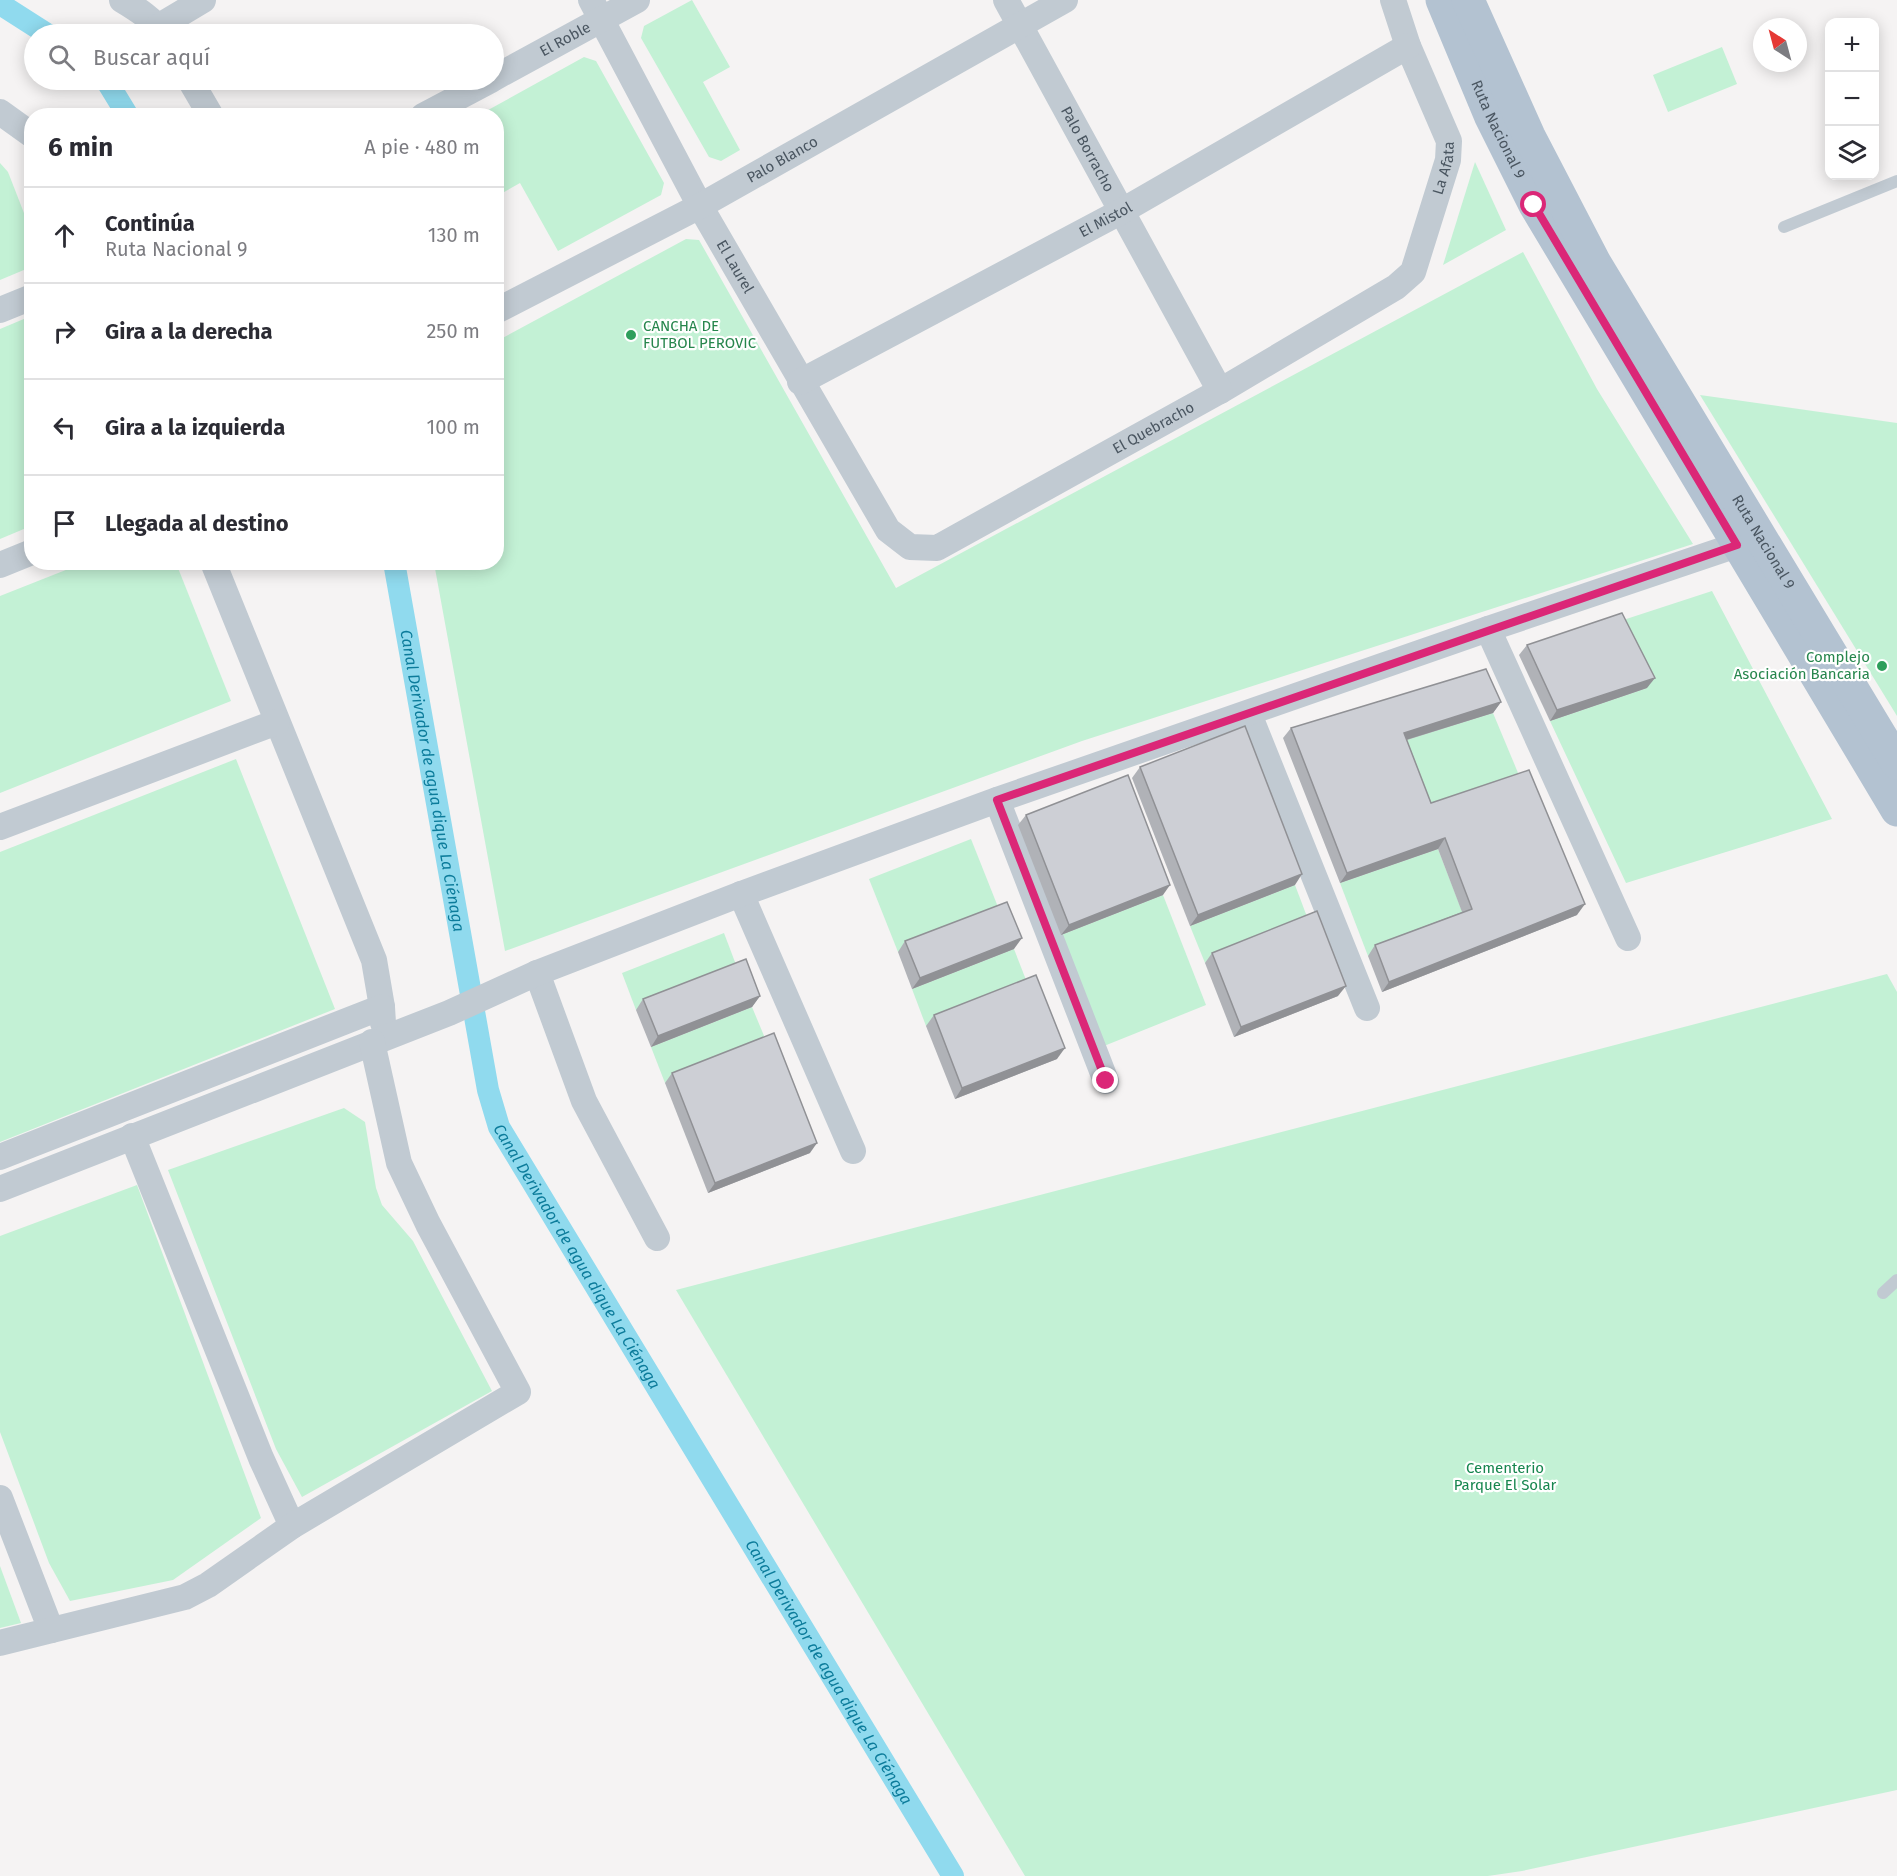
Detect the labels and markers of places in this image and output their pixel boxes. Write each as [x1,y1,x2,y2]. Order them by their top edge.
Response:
place label: CANCHA DE FUTBOL PEROVIC [643,317,757,352]
marker: CANCHA DE FUTBOL PEROVIC [624,328,638,342]
place label: Complejo Asociación Bancaria [1734,648,1870,683]
marker: Complejo Asociación Bancaria [1875,659,1889,673]

